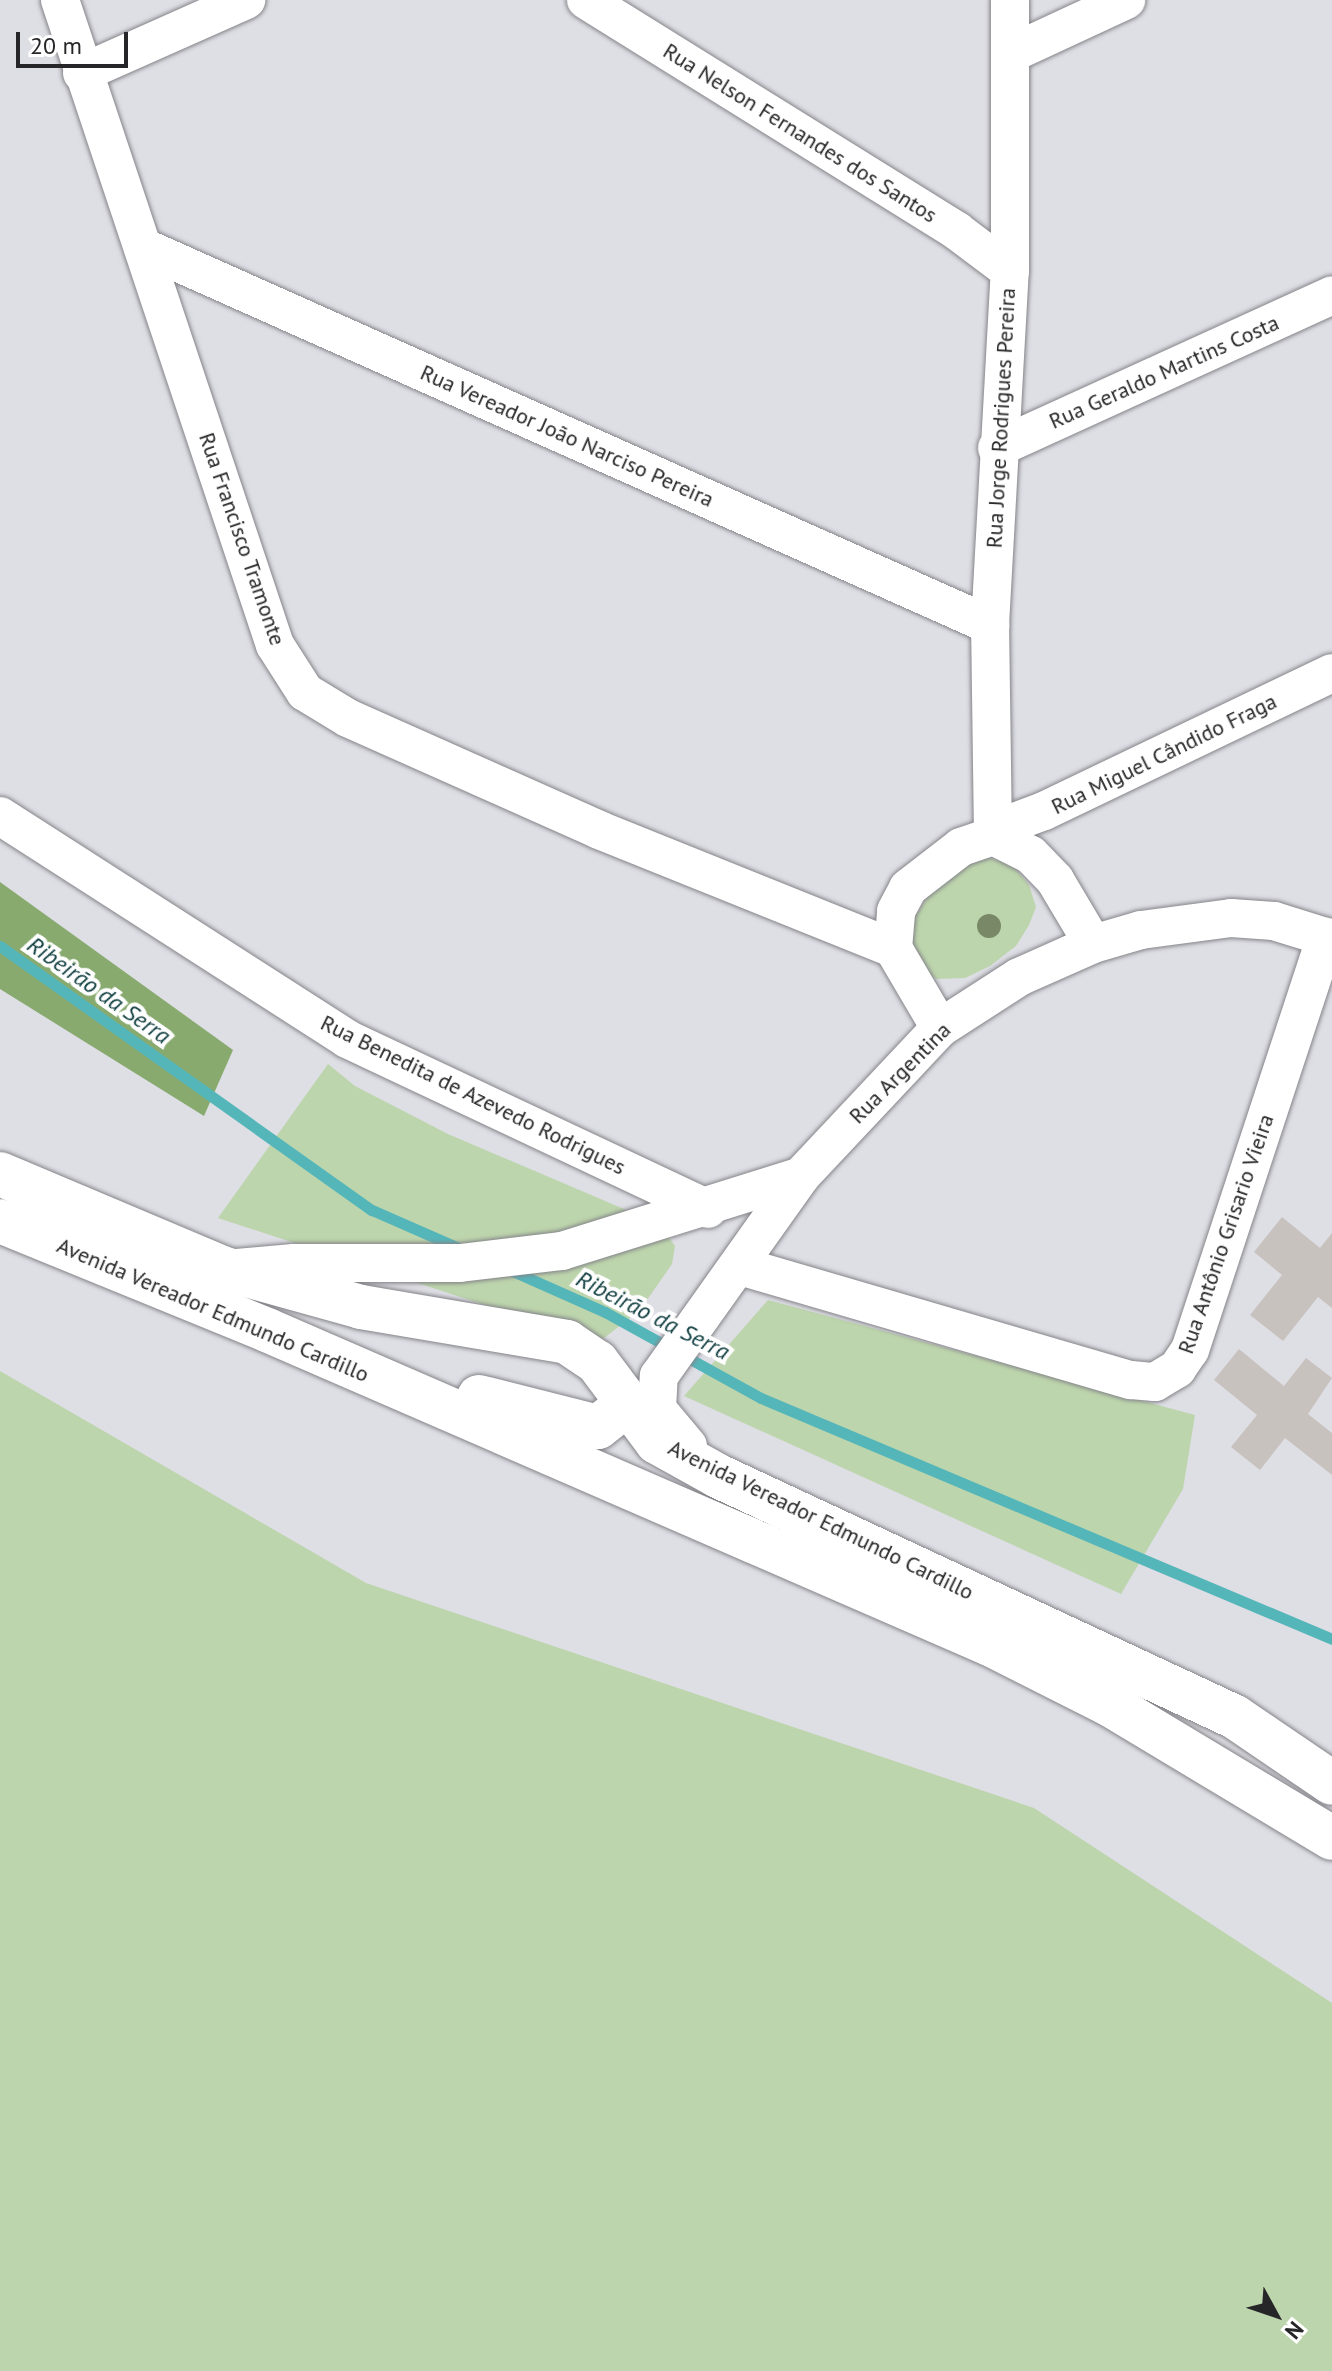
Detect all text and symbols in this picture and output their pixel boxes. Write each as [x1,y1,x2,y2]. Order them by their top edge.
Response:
scale bar [20,16,132,66]
text: 20 m [30,30,82,61]
street label: Rua Nelson Fernandes dos Santos [658,38,942,228]
street label: Rua Jorge Rodrigues Pereira [981,287,1021,549]
street label: Rua Geraldo Martins Costa [1045,309,1283,435]
street label: Rua Vereador João Narciso Pereira [416,359,718,513]
street label: Rua Francisco Tramonte [193,429,291,649]
street label: Rua Miguel Cândido Fraga [1047,688,1281,820]
water label: Ribeirão da Serra [22,930,176,1050]
street label: Rua Benedita de Azevedo Rodrigues [316,1009,630,1181]
street label: Rua Argentina [844,1017,956,1129]
street label: Rua Antônio Grisario Vieira [1172,1110,1280,1358]
street label: Avenida Vereador Edmundo Cardillo [53,1232,373,1388]
water label: Ribeirão da Serra [572,1264,734,1366]
street label: Avenida Vereador Edmundo Cardillo [664,1434,978,1606]
north arrow [1236,2275,1316,2355]
text: N [1279,2316,1310,2345]

